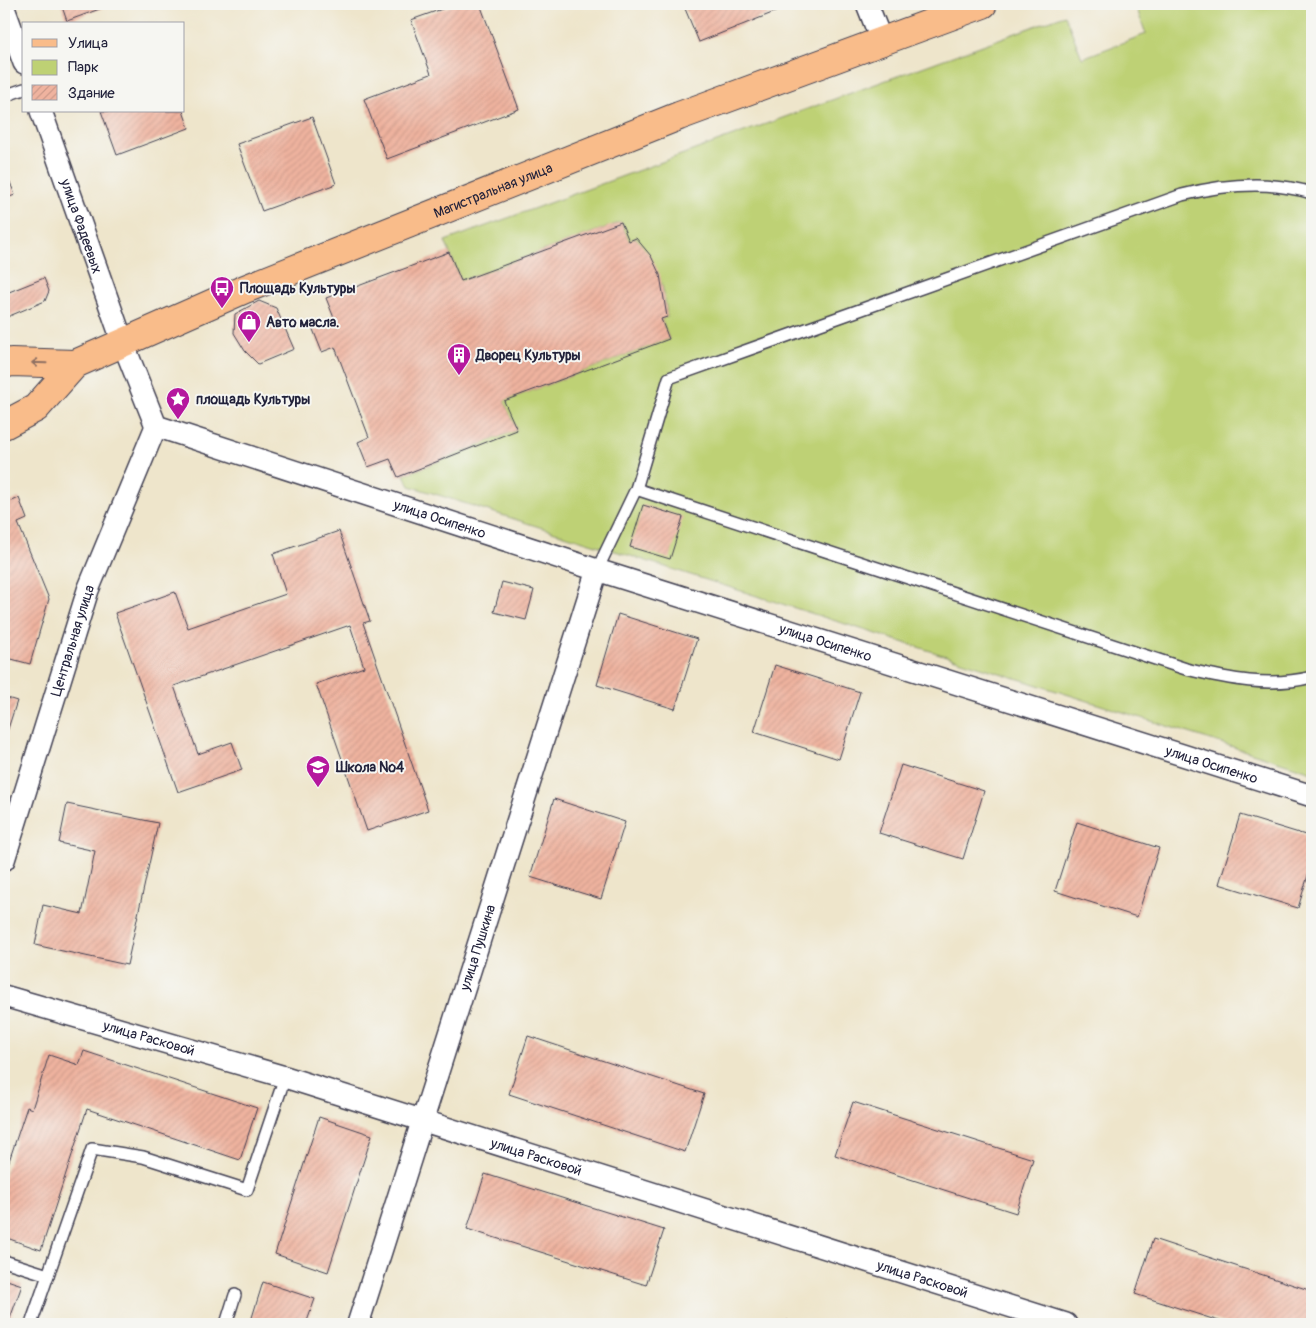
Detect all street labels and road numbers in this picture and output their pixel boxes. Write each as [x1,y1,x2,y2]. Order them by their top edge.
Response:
street label: Магистральная улица [431,159,555,222]
street label: улица Фадеевых [56,176,106,276]
street label: улица Осипенко [390,496,488,542]
street label: Центральная улица [47,582,98,698]
street label: улица Осипенко [776,620,874,665]
street label: улица Осипенко [1162,742,1260,787]
street label: улица Пушкина [456,903,499,994]
street label: улица Расковой [100,1017,197,1060]
street label: улица Расковой [488,1134,584,1179]
street label: улица Расковой [874,1256,970,1301]

